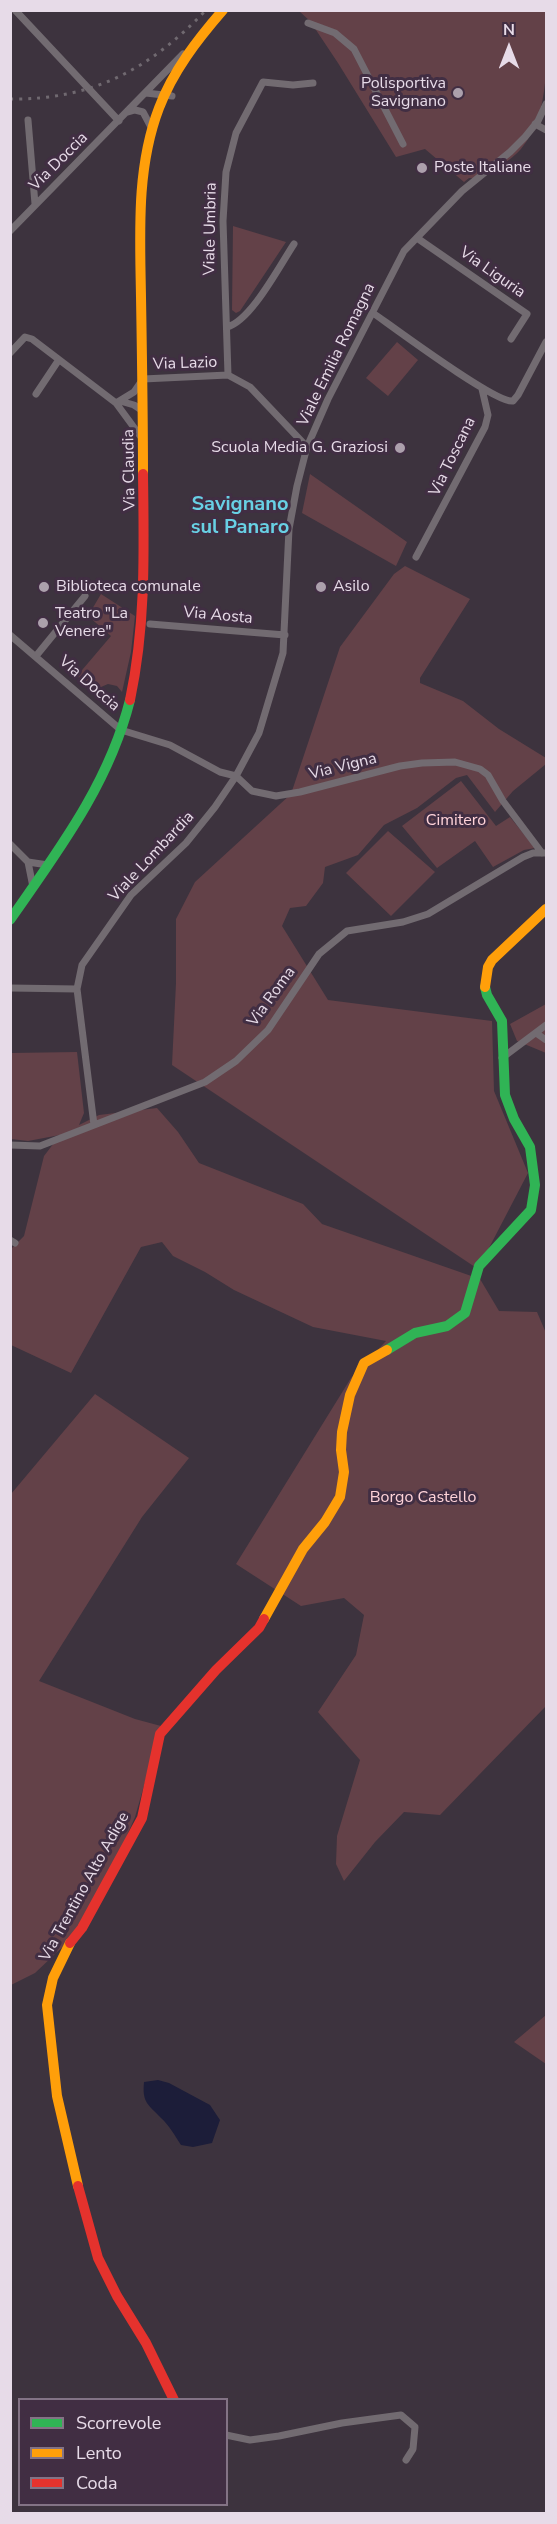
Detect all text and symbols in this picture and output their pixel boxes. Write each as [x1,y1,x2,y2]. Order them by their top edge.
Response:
north arrow [479,18,539,78]
text: N [503,19,515,41]
place label: Polisportiva Savignano [361,74,446,112]
marker: Polisportiva Savignano [451,86,465,100]
street label: Via Doccia [26,129,92,195]
place label: Poste Italiane [434,158,531,178]
marker: Poste Italiane [415,161,429,175]
street label: Viale Umbria [201,182,221,276]
street label: Via Liguria [455,243,529,303]
street label: Viale Emilia Romagna [294,280,380,430]
street label: Via Lazio [152,353,218,375]
street label: Via Toscana [426,414,480,500]
street label: Via Claudia [120,429,140,511]
place label: Scuola Media G. Graziosi [211,438,388,458]
marker: Scuola Media G. Graziosi [393,441,407,455]
district label: Savignano sul Panaro [191,493,289,540]
place label: Biblioteca comunale [56,577,201,597]
place label: Asilo [333,577,370,597]
marker: Biblioteca comunale [37,580,51,594]
marker: Asilo [314,580,328,594]
street label: Via Aosta [183,603,253,629]
place label: Teatro "La Venere" [55,604,128,642]
marker: Teatro "La Venere" [36,616,50,630]
street label: Via Doccia [54,652,124,716]
street label: Via Vigna [307,749,379,785]
street label: Viale Lombardia [105,808,199,906]
park label: Cimitero [426,811,486,831]
street label: Via Roma [244,963,300,1031]
park label: Borgo Castello [370,1488,476,1508]
street label: Via Trentino Alto Adige [36,1809,134,1965]
legend [18,2398,228,2506]
text: Scorrevole [76,2411,161,2435]
text: Lento [76,2441,122,2465]
text: Coda [76,2471,118,2495]

